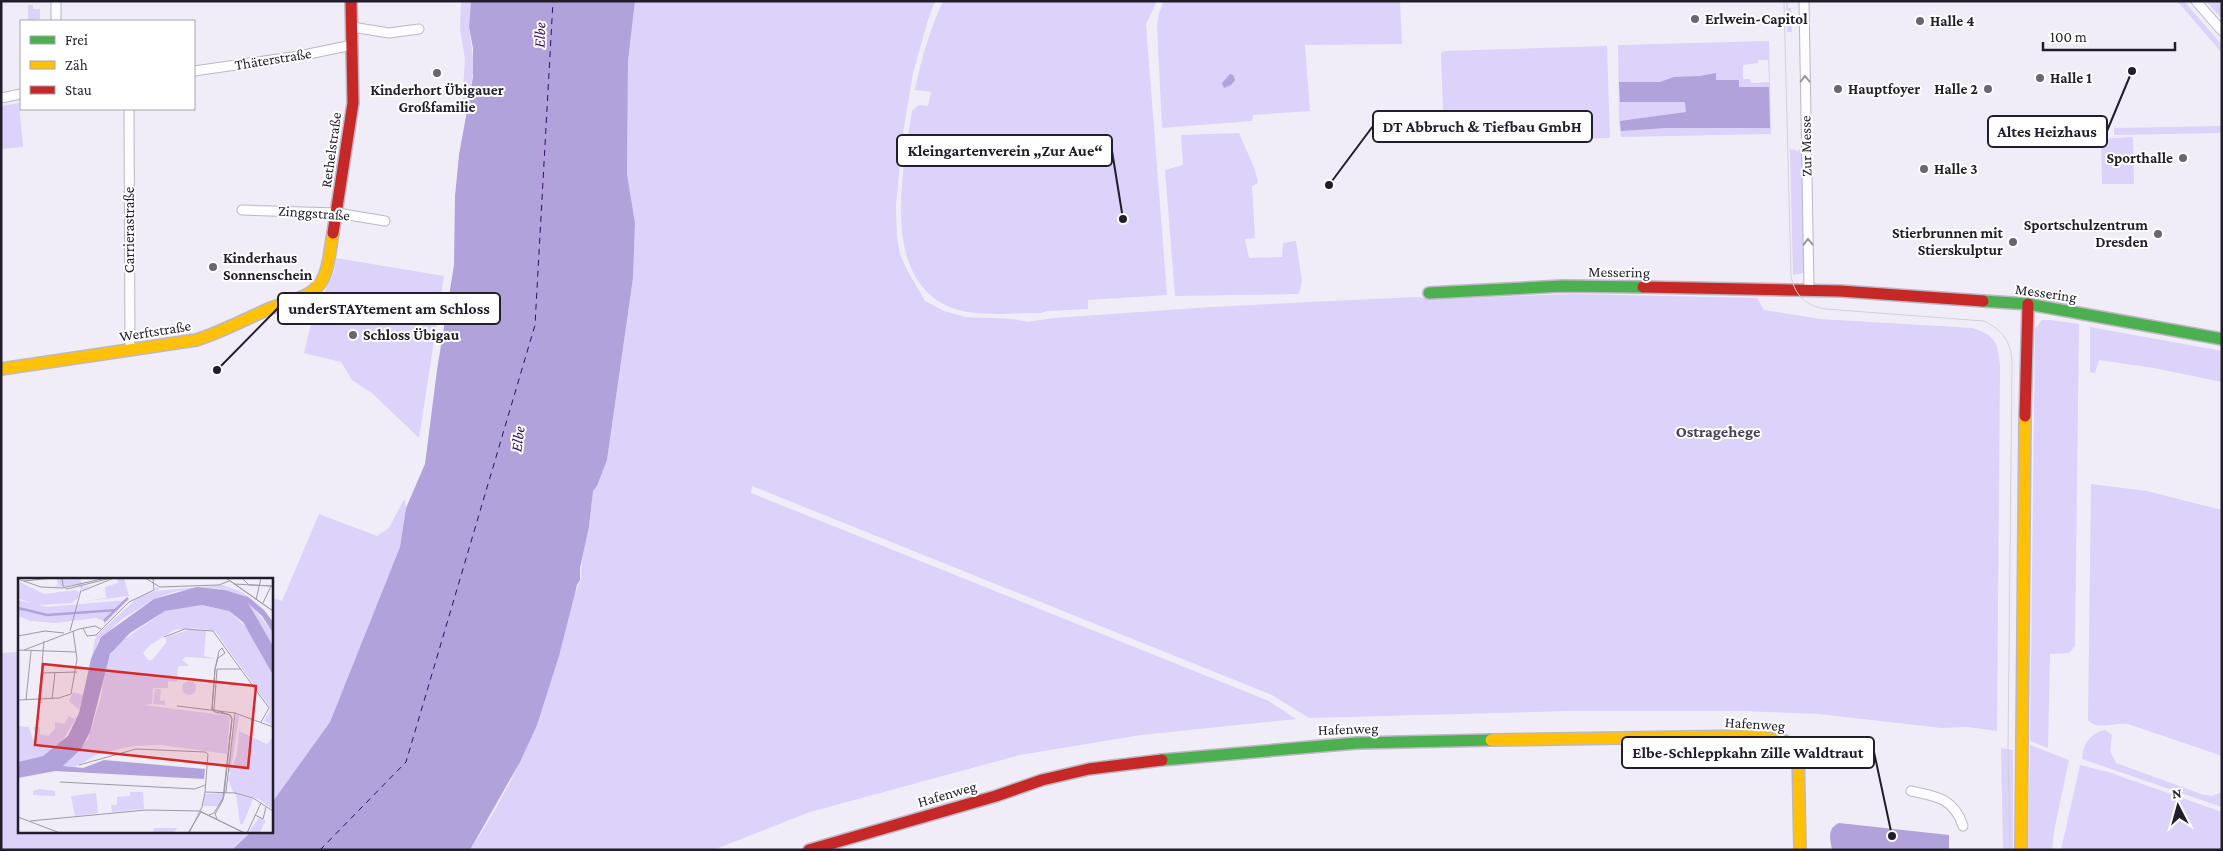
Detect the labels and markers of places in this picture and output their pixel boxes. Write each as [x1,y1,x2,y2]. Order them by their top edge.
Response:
place label: Erlwein-Capitol [1705,11,1808,27]
marker: Erlwein-Capitol [1689,13,1701,25]
place label: Halle 4 [1930,13,1974,29]
marker: Halle 4 [1914,15,1926,27]
marker: Kinderhort Übigauer Großfamilie [431,67,443,79]
place label: Halle 1 [2050,70,2092,86]
marker: Halle 1 [2034,72,2046,84]
place label: Hauptfoyer [1848,81,1920,97]
place label: Halle 2 [1934,81,1978,97]
place label: Kinderhort Übigauer Großfamilie [370,82,504,115]
marker: Hauptfoyer [1832,83,1844,95]
marker: Halle 2 [1982,83,1994,95]
callout: DT Abbruch & Tiefbau GmbH [1373,111,1592,142]
callout: Altes Heizhaus [1988,116,2107,147]
callout: Kleingartenverein „Zur Aue“ [897,135,1112,166]
place label: Sporthalle [2106,150,2173,166]
marker: Sporthalle [2177,152,2189,164]
place label: Halle 3 [1934,161,1978,177]
marker: Halle 3 [1918,163,1930,175]
place label: Sportschulzentrum Dresden [2024,217,2148,250]
place label: Stierbrunnen mit Stierskulptur [1892,225,2004,258]
marker: Sportschulzentrum Dresden [2152,228,2164,240]
marker: Stierbrunnen mit Stierskulptur [2007,236,2019,248]
place label: Kinderhaus Sonnenschein [223,250,313,283]
marker: Kinderhaus Sonnenschein [207,261,219,273]
callout: underSTAYtement am Schloss [278,293,500,324]
place label: Schloss Übigau [363,327,460,343]
marker: Schloss Übigau [347,329,359,341]
callout: Elbe-Schleppkahn Zille Waldtraut [1622,737,1874,768]

